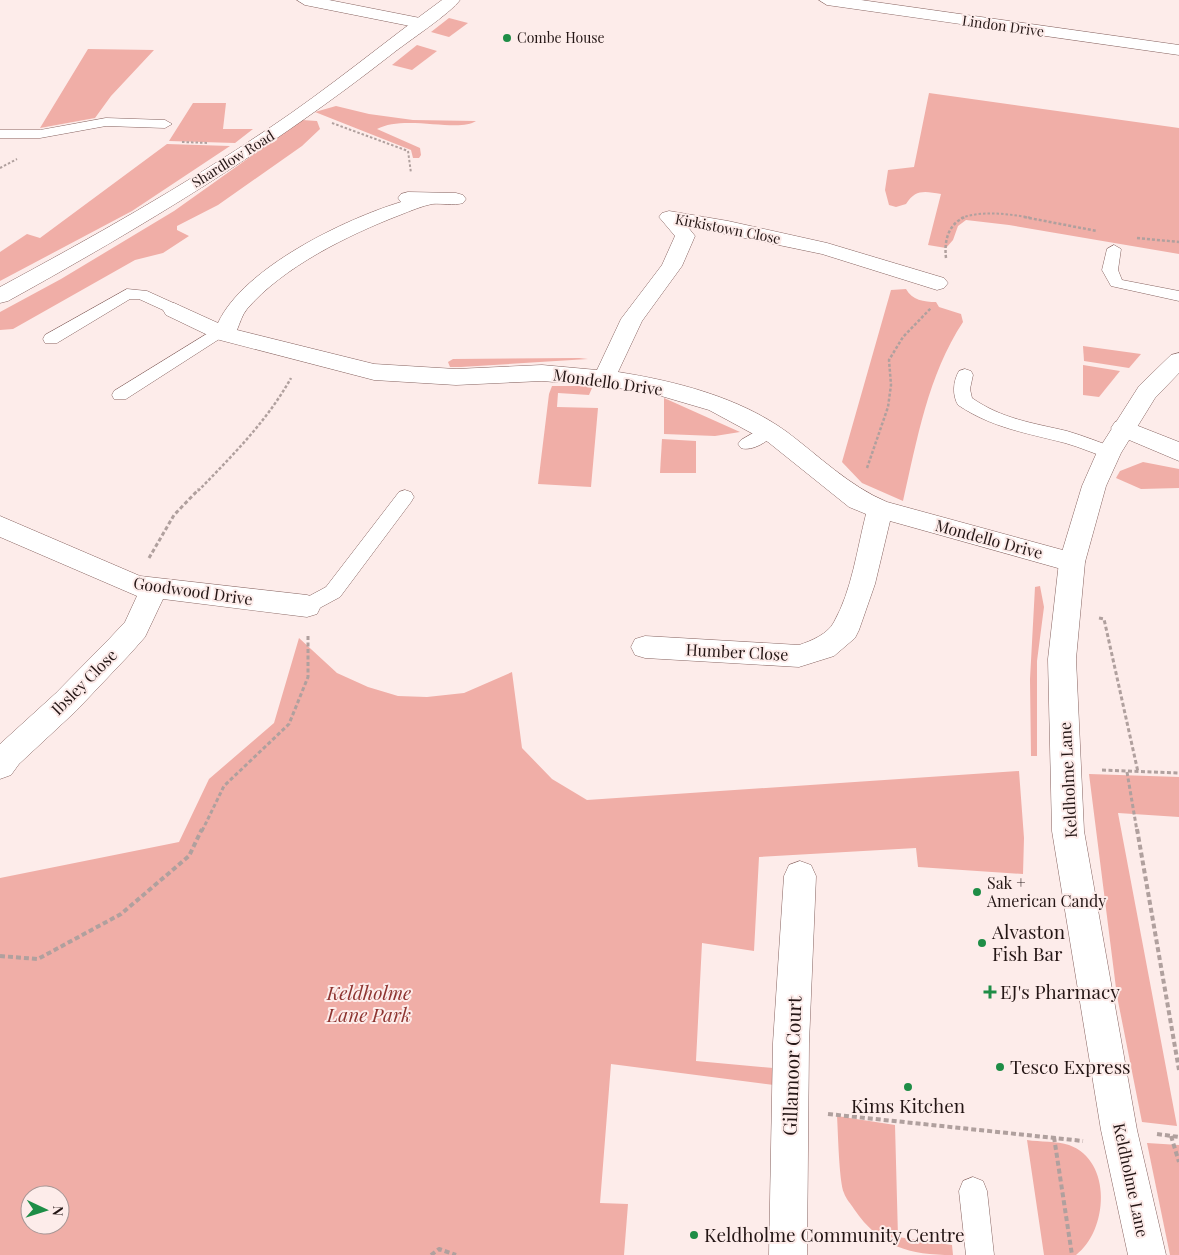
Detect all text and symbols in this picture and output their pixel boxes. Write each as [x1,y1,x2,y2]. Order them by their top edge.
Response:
street label: Lindon Drive [961,10,1045,41]
place label: Combe House [517,28,605,47]
marker: Combe House [501,32,513,44]
street label: Shardlow Road [188,126,278,192]
street label: Kirkistown Close [674,209,782,248]
street label: Mondello Drive [552,363,664,400]
street label: Mondello Drive [933,514,1045,563]
street label: Goodwood Drive [132,572,254,609]
street label: Humber Close [685,638,789,665]
street label: Ibsley Close [46,644,121,719]
street label: Keldholme Lane [1054,721,1081,839]
place label: Sak + American Candy [986,872,1106,911]
marker: Sak + American Candy [971,886,983,898]
place label: Alvaston Fish Bar [991,918,1066,966]
marker: Alvaston Fish Bar [976,937,988,949]
place label: EJ's Pharmacy [1000,978,1120,1004]
park label: Keldholme Lane Park [326,979,411,1027]
marker: EJ's Pharmacy [984,986,996,998]
street label: Gillamoor Court [776,996,806,1136]
place label: Tesco Express [1010,1053,1131,1079]
marker: Tesco Express [994,1061,1006,1073]
marker: Kims Kitchen [902,1081,914,1093]
place label: Kims Kitchen [851,1092,966,1118]
street label: Keldholme Lane [1109,1121,1154,1239]
north arrow [20,1185,70,1235]
text: N [49,1205,68,1217]
place label: Keldholme Community Centre [704,1221,965,1247]
marker: Keldholme Community Centre [688,1229,700,1241]

